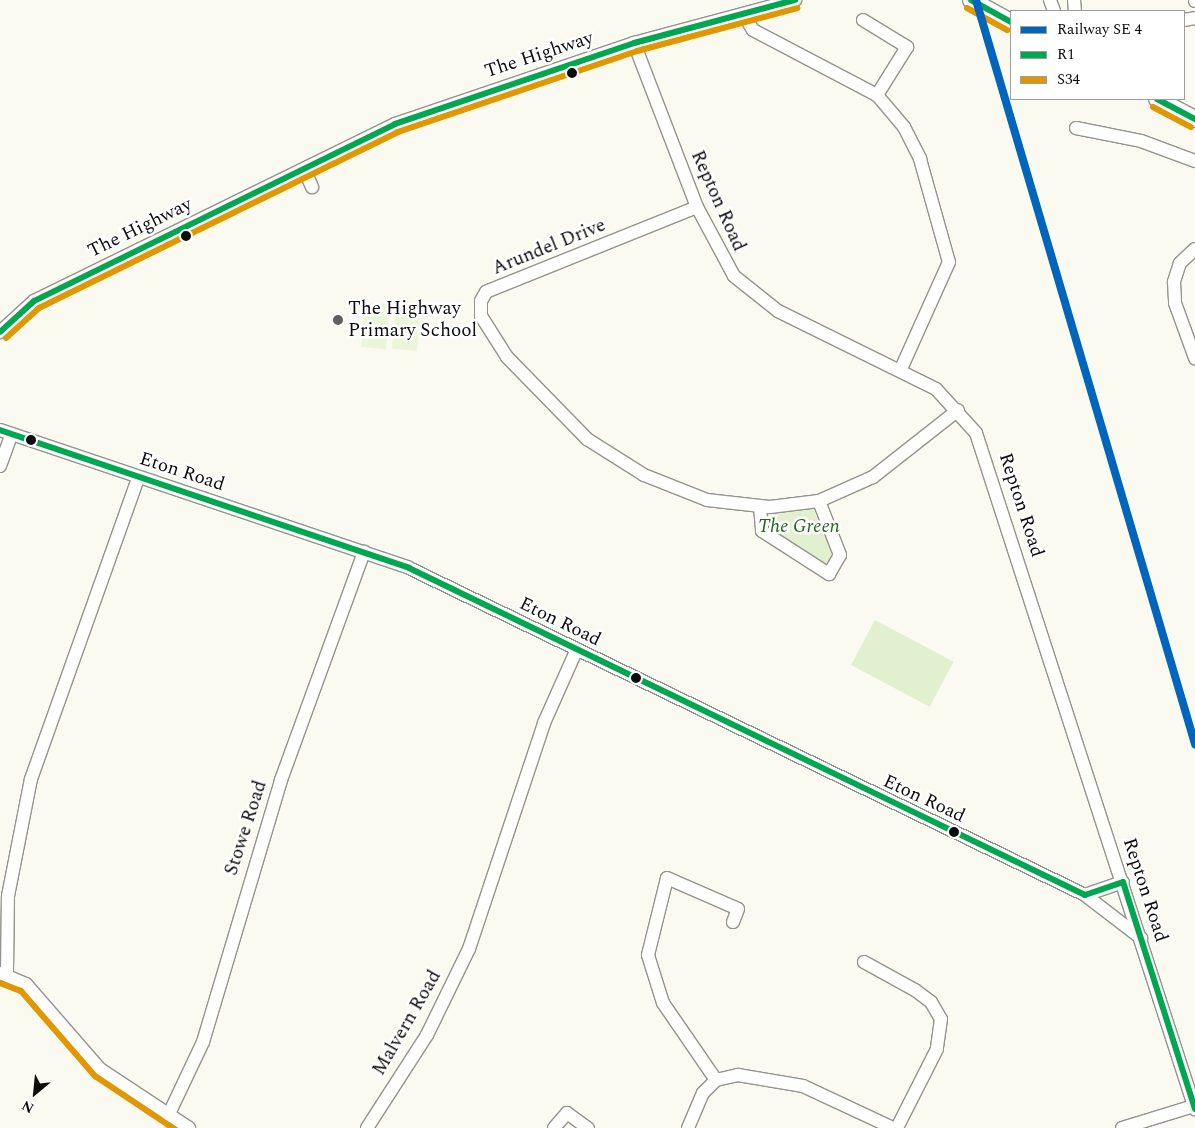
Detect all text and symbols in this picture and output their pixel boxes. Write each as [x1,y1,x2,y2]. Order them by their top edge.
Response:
legend [1010,10,1185,100]
text: Railway SE 4 [1057,18,1142,41]
street label: The Highway [482,27,596,83]
text: R1 [1057,43,1074,66]
unlabelled marker [567,68,577,78]
text: S34 [1057,68,1080,91]
street label: Repton Road [686,147,750,255]
street label: The Highway [84,193,196,263]
street label: Arundel Drive [489,214,609,280]
unlabelled marker [181,231,191,241]
place label: The Highway Primary School [348,298,477,342]
marker: The Highway Primary School [332,314,344,326]
unlabelled marker [26,435,36,445]
street label: Eton Road [137,448,227,496]
street label: Repton Road [993,450,1049,560]
park label: The Green [758,516,840,538]
street label: Eton Road [515,592,605,652]
unlabelled marker [631,673,641,683]
street label: Eton Road [879,770,969,828]
street label: Stowe Road [220,778,272,878]
unlabelled marker [949,827,959,837]
street label: Repton Road [1117,835,1173,945]
street label: Malvern Road [368,966,446,1080]
north arrow [10,1068,60,1118]
text: N [18,1095,38,1119]

